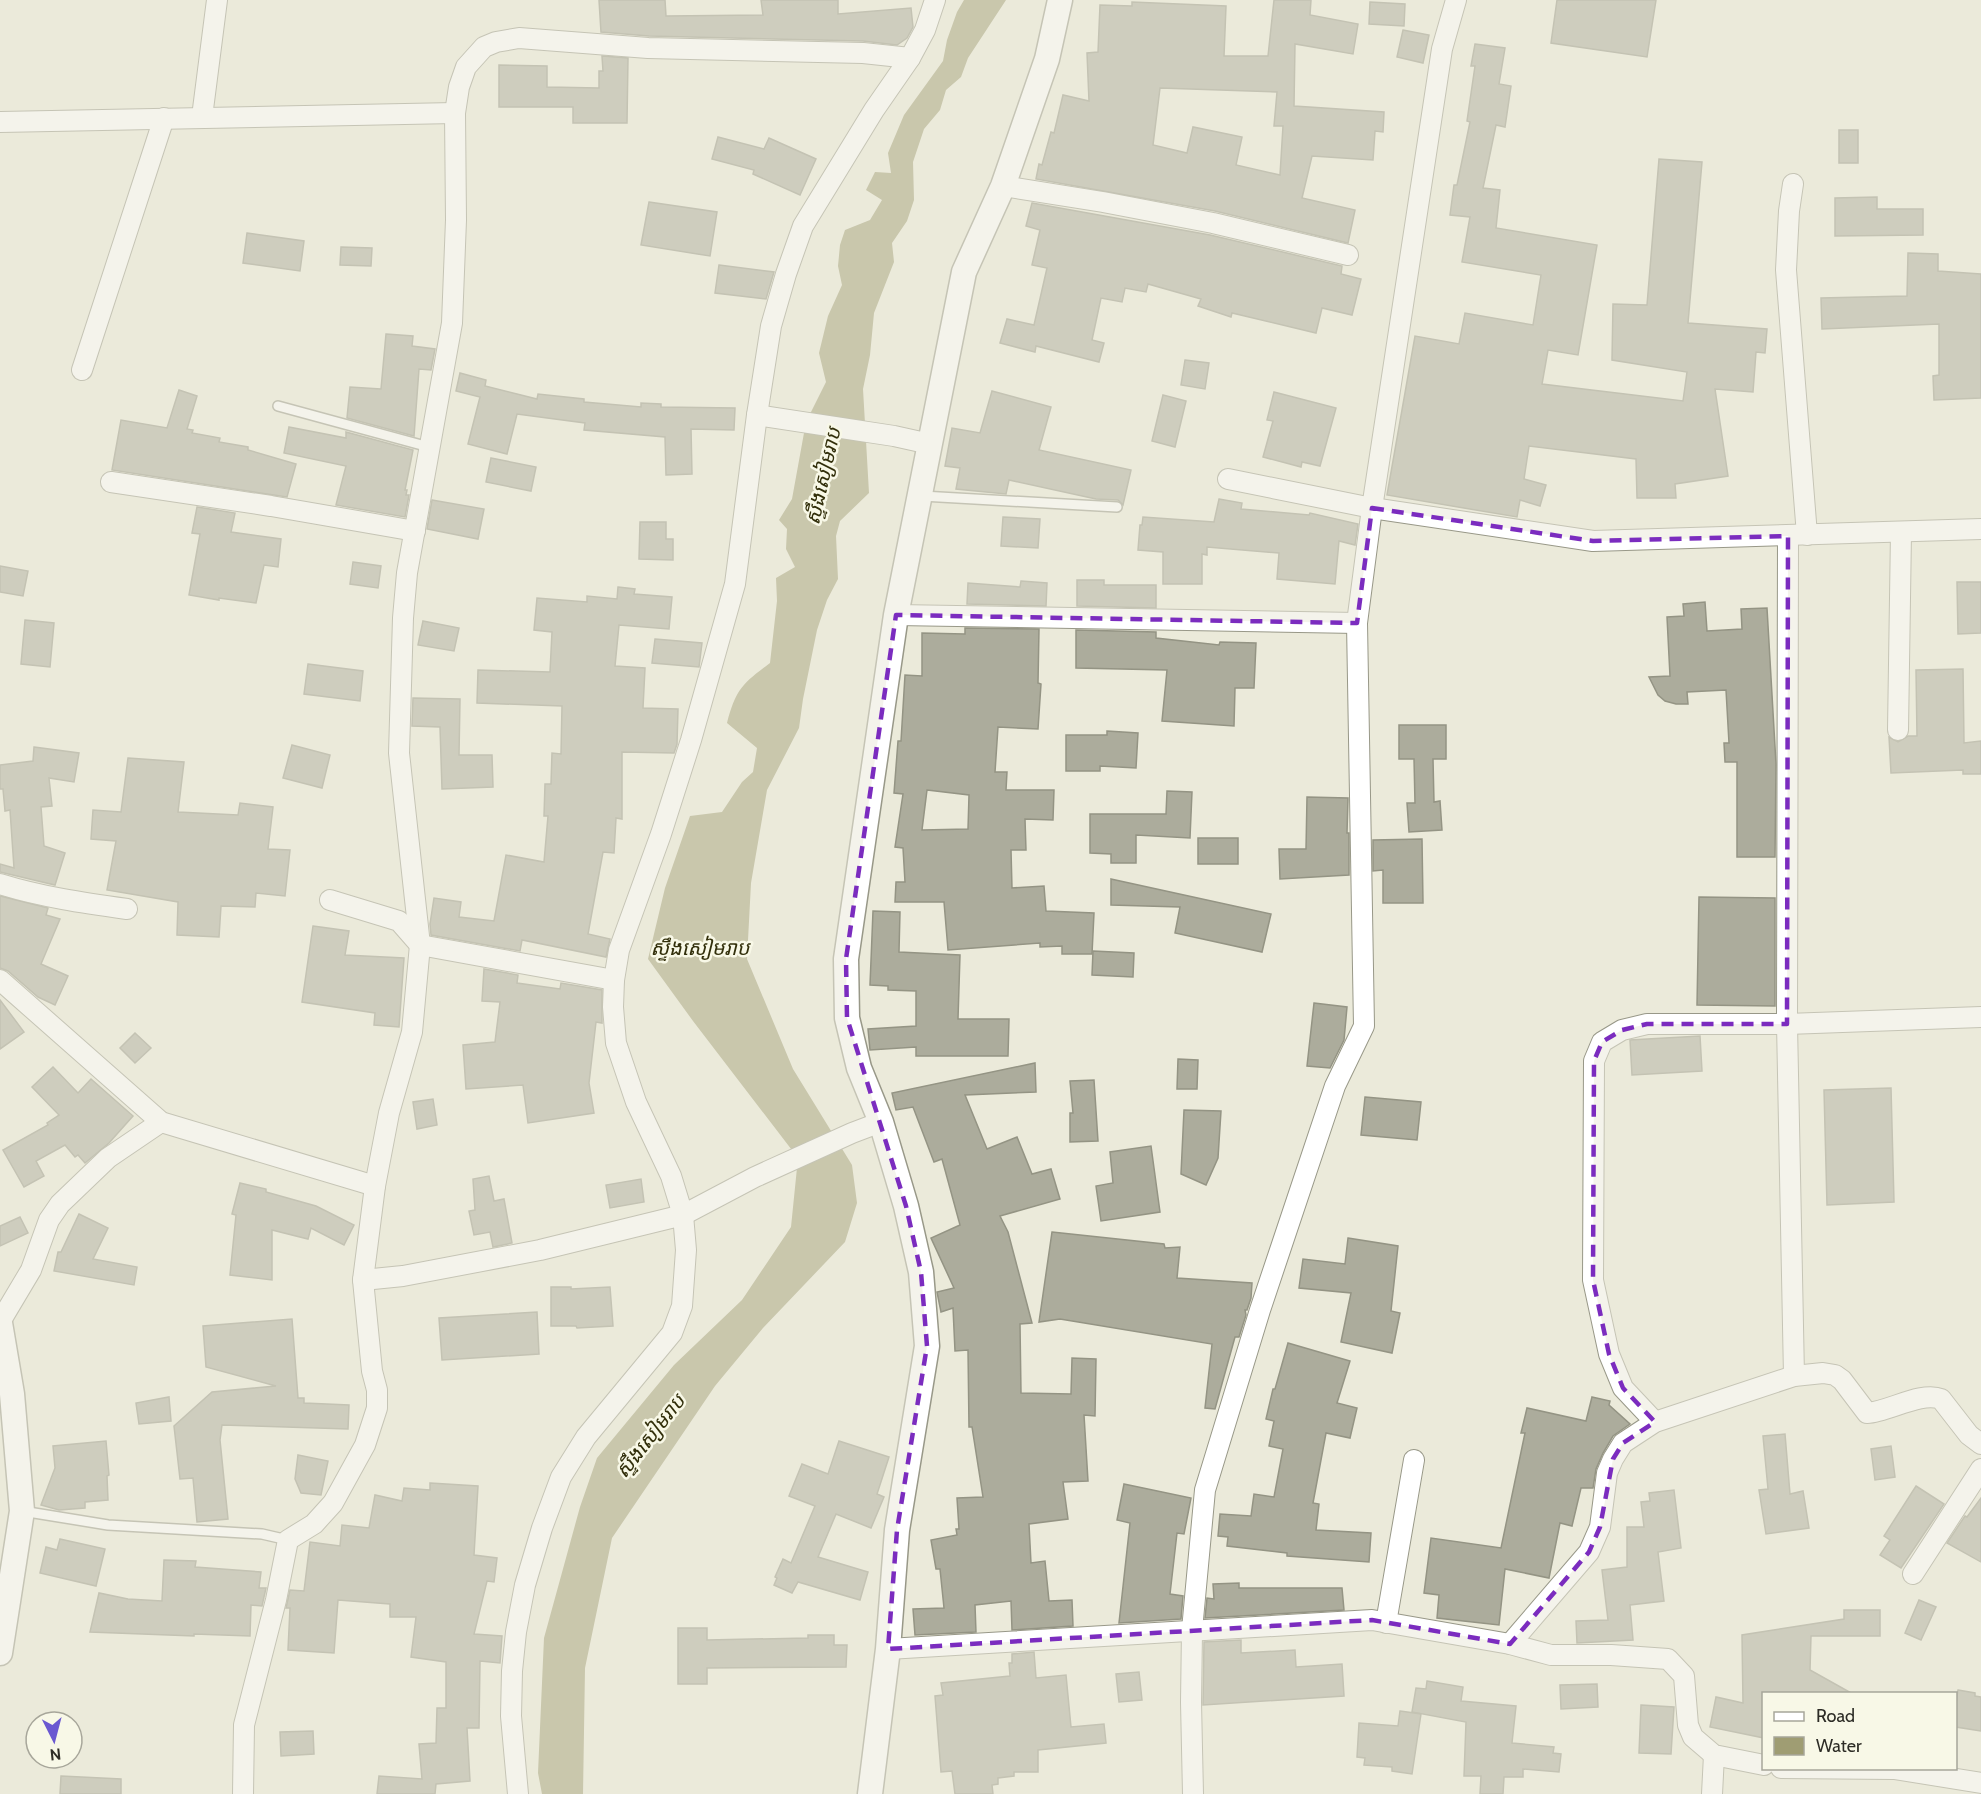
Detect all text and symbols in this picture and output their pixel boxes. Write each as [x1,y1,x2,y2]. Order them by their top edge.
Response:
water label: ស្ទឹងសៀមរាប [799,423,847,527]
water label: ស្ទឹងសៀមរាប [650,935,752,961]
water label: ស្ទឹងសៀមរាប [609,1387,692,1483]
legend [1762,1692,1957,1770]
text: Road [1816,1705,1855,1727]
north arrow [24,1710,84,1770]
text: Water [1816,1735,1862,1757]
text: N [49,1744,62,1764]

